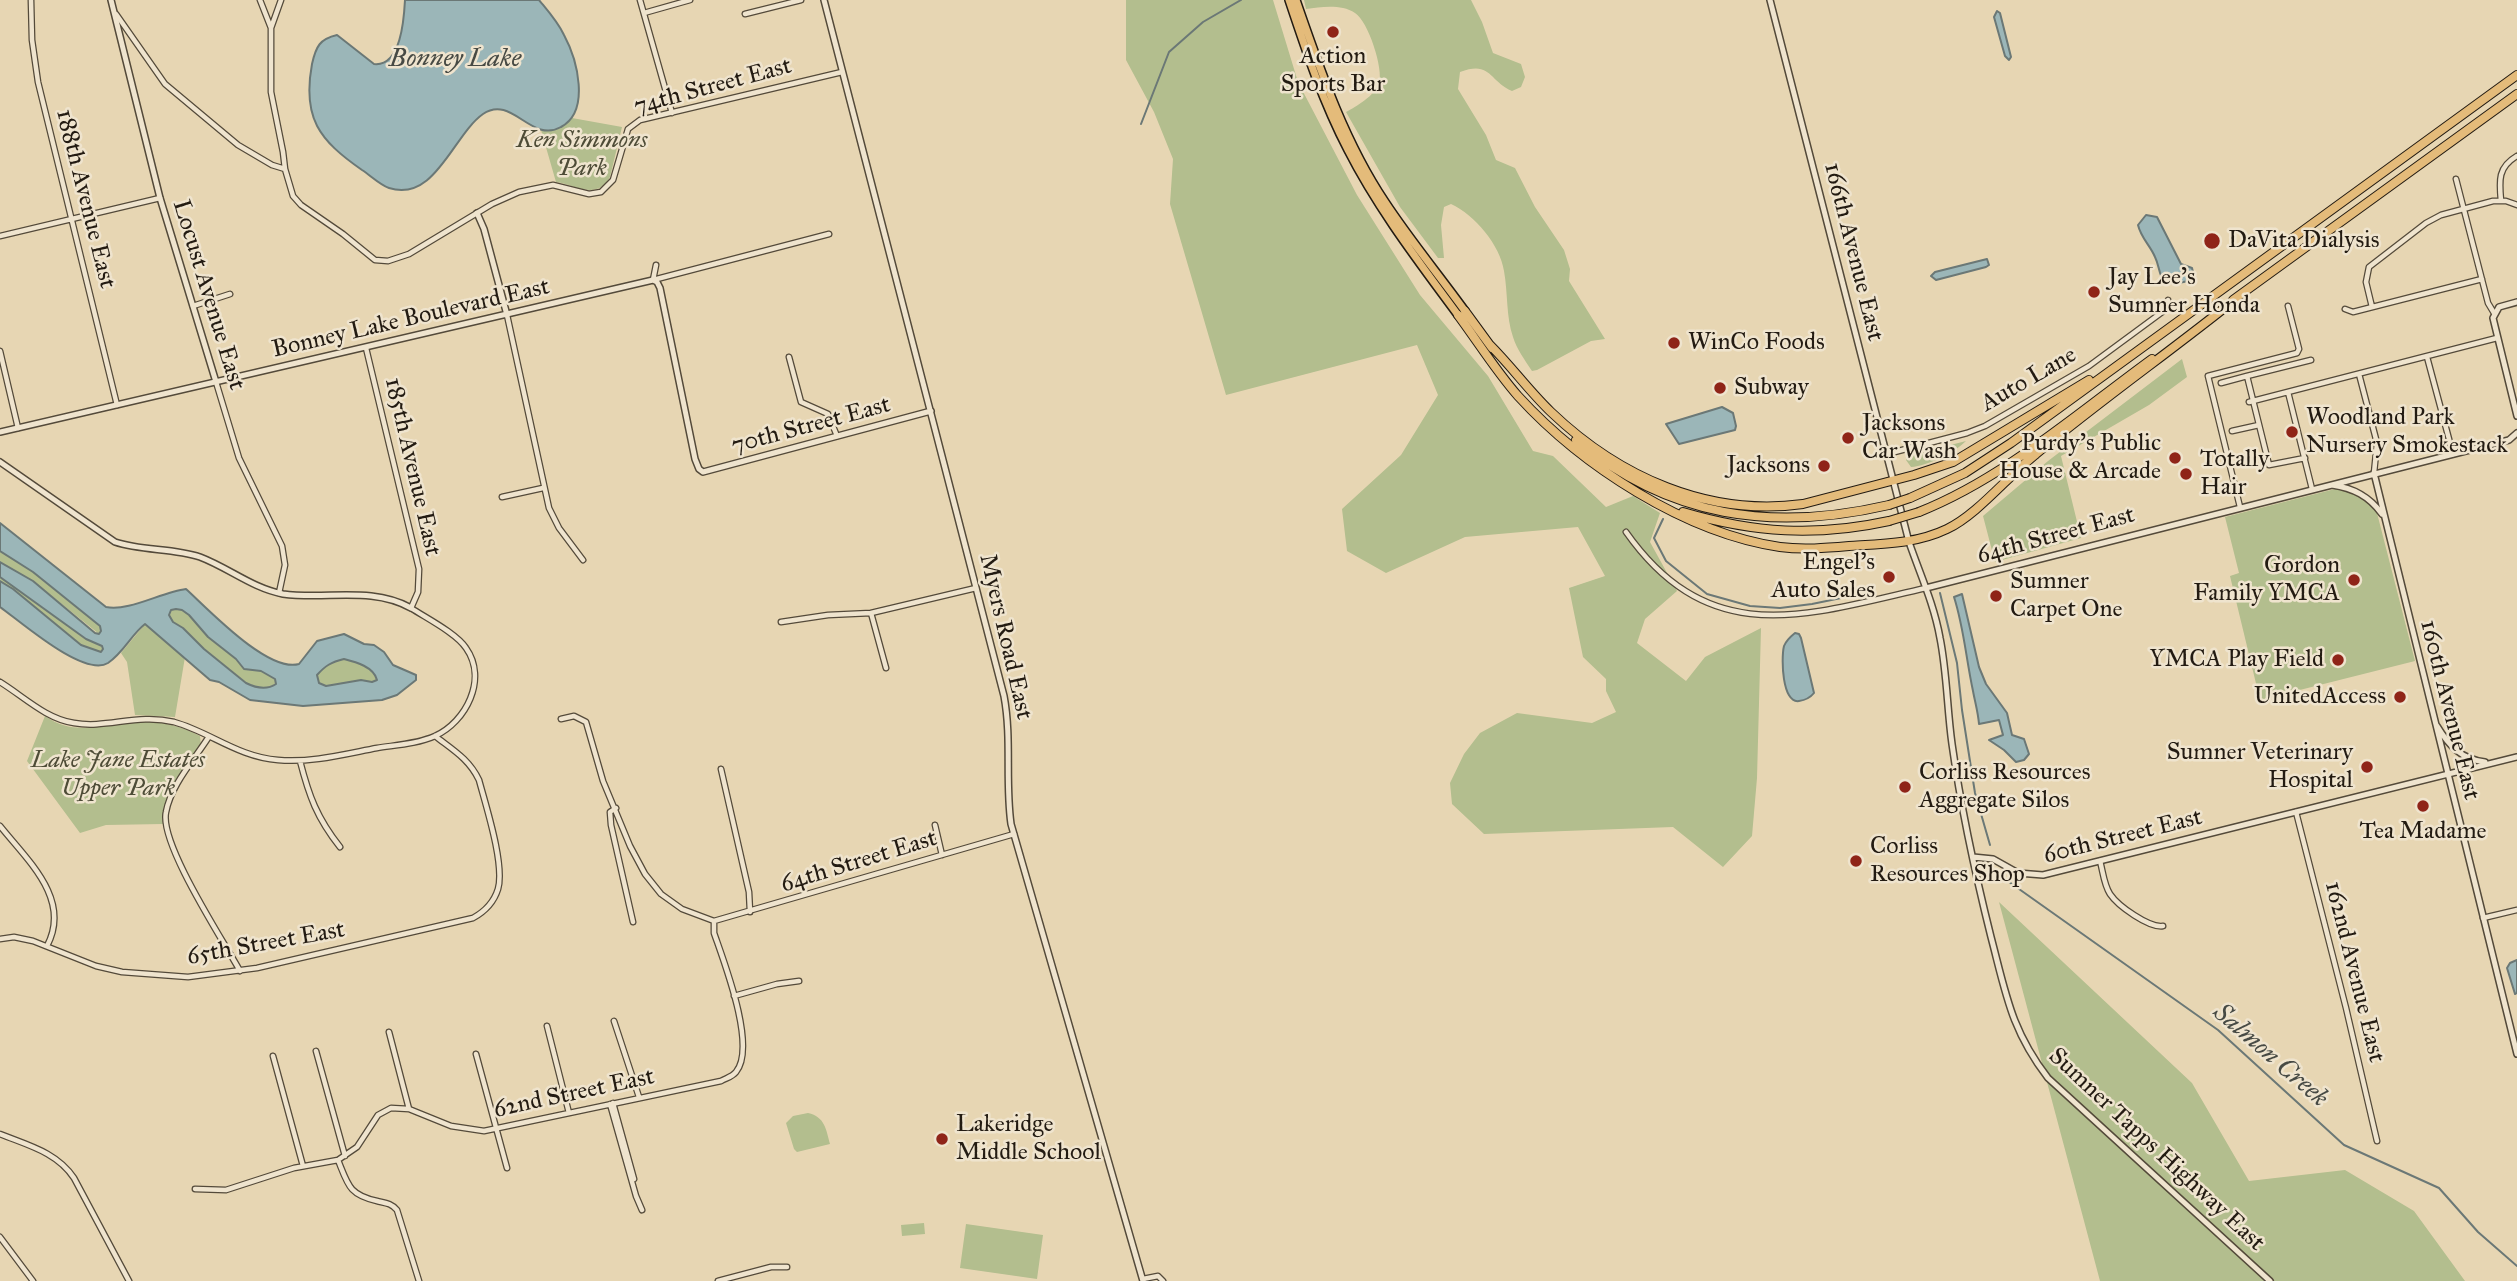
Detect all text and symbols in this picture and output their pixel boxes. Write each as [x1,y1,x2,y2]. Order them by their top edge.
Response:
marker: Action Sports Bar [1325,24,1341,40]
place label: Action Sports Bar [1281,43,1385,99]
water label: Bonney Lake [389,44,521,76]
street label: 74th Street East [631,52,795,122]
street label: 188th Avenue East [49,106,121,292]
park label: Ken Simmons Park [517,127,647,183]
street label: 166th Avenue East [1817,160,1889,344]
street label: Locust Avenue East [165,197,251,393]
place label: DaVita Dialysis [2228,227,2379,255]
marker: DaVita Dialysis [2202,231,2222,251]
place label: Jay Lee's Sumner Honda [2108,264,2260,320]
street label: Bonney Lake Boulevard East [269,273,553,365]
marker: Jay Lee's Sumner Honda [2086,284,2102,300]
place label: WinCo Foods [1688,329,1825,357]
marker: WinCo Foods [1666,335,1682,351]
street label: Auto Lane [1976,341,2082,419]
place label: Subway [1734,374,1809,402]
street label: 185th Avenue East [377,375,447,559]
marker: Subway [1712,380,1728,396]
street label: 70th Street East [728,391,894,461]
place label: Woodland Park Nursery Smokestack [2306,404,2508,460]
place label: Jacksons Car Wash [1862,410,1957,466]
marker: Woodland Park Nursery Smokestack [2284,424,2300,440]
marker: Jacksons Car Wash [1840,430,1856,446]
place label: Purdy's Public House & Arcade [1999,430,2161,486]
place label: Totally Hair [2200,446,2269,502]
marker: Purdy's Public House & Arcade [2167,450,2183,466]
place label: Jacksons [1727,452,1810,480]
marker: Jacksons [1816,458,1832,474]
marker: Totally Hair [2178,466,2194,482]
street label: 64th Street East [1974,501,2138,571]
place label: Engel's Auto Sales [1771,549,1875,605]
street label: Myers Road East [972,551,1038,723]
place label: Gordon Family YMCA [2193,552,2340,608]
place label: Sumner Carpet One [2010,568,2122,624]
marker: Engel's Auto Sales [1881,569,1897,585]
marker: Gordon Family YMCA [2346,572,2362,588]
marker: Sumner Carpet One [1988,588,2004,604]
street label: 160th Avenue East [2413,617,2485,803]
place label: YMCA Play Field [2149,646,2324,674]
marker: YMCA Play Field [2330,652,2346,668]
place label: UnitedAccess [2254,683,2386,711]
marker: UnitedAccess [2392,689,2408,705]
place label: Sumner Veterinary Hospital [2167,739,2353,795]
park label: Lake Jane Estates Upper Park [31,747,205,803]
place label: Corliss Resources Aggregate Silos [1919,759,2091,815]
marker: Sumner Veterinary Hospital [2359,759,2375,775]
marker: Corliss Resources Aggregate Silos [1897,779,1913,795]
marker: Tea Madame [2415,798,2431,814]
street label: 60th Street East [2041,803,2205,871]
place label: Tea Madame [2360,818,2486,846]
street label: 64th Street East [777,825,941,899]
place label: Corliss Resources Shop [1870,833,2025,889]
marker: Corliss Resources Shop [1848,853,1864,869]
street label: 162nd Avenue East [2318,878,2390,1066]
street label: 65th Street East [185,916,347,972]
water label: Salmon Creek [2206,998,2334,1114]
street label: Sumner Tapps Highway East [2042,1042,2270,1258]
street label: 62nd Street East [491,1063,657,1125]
place label: Lakeridge Middle School [956,1111,1101,1167]
marker: Lakeridge Middle School [934,1131,950,1147]

